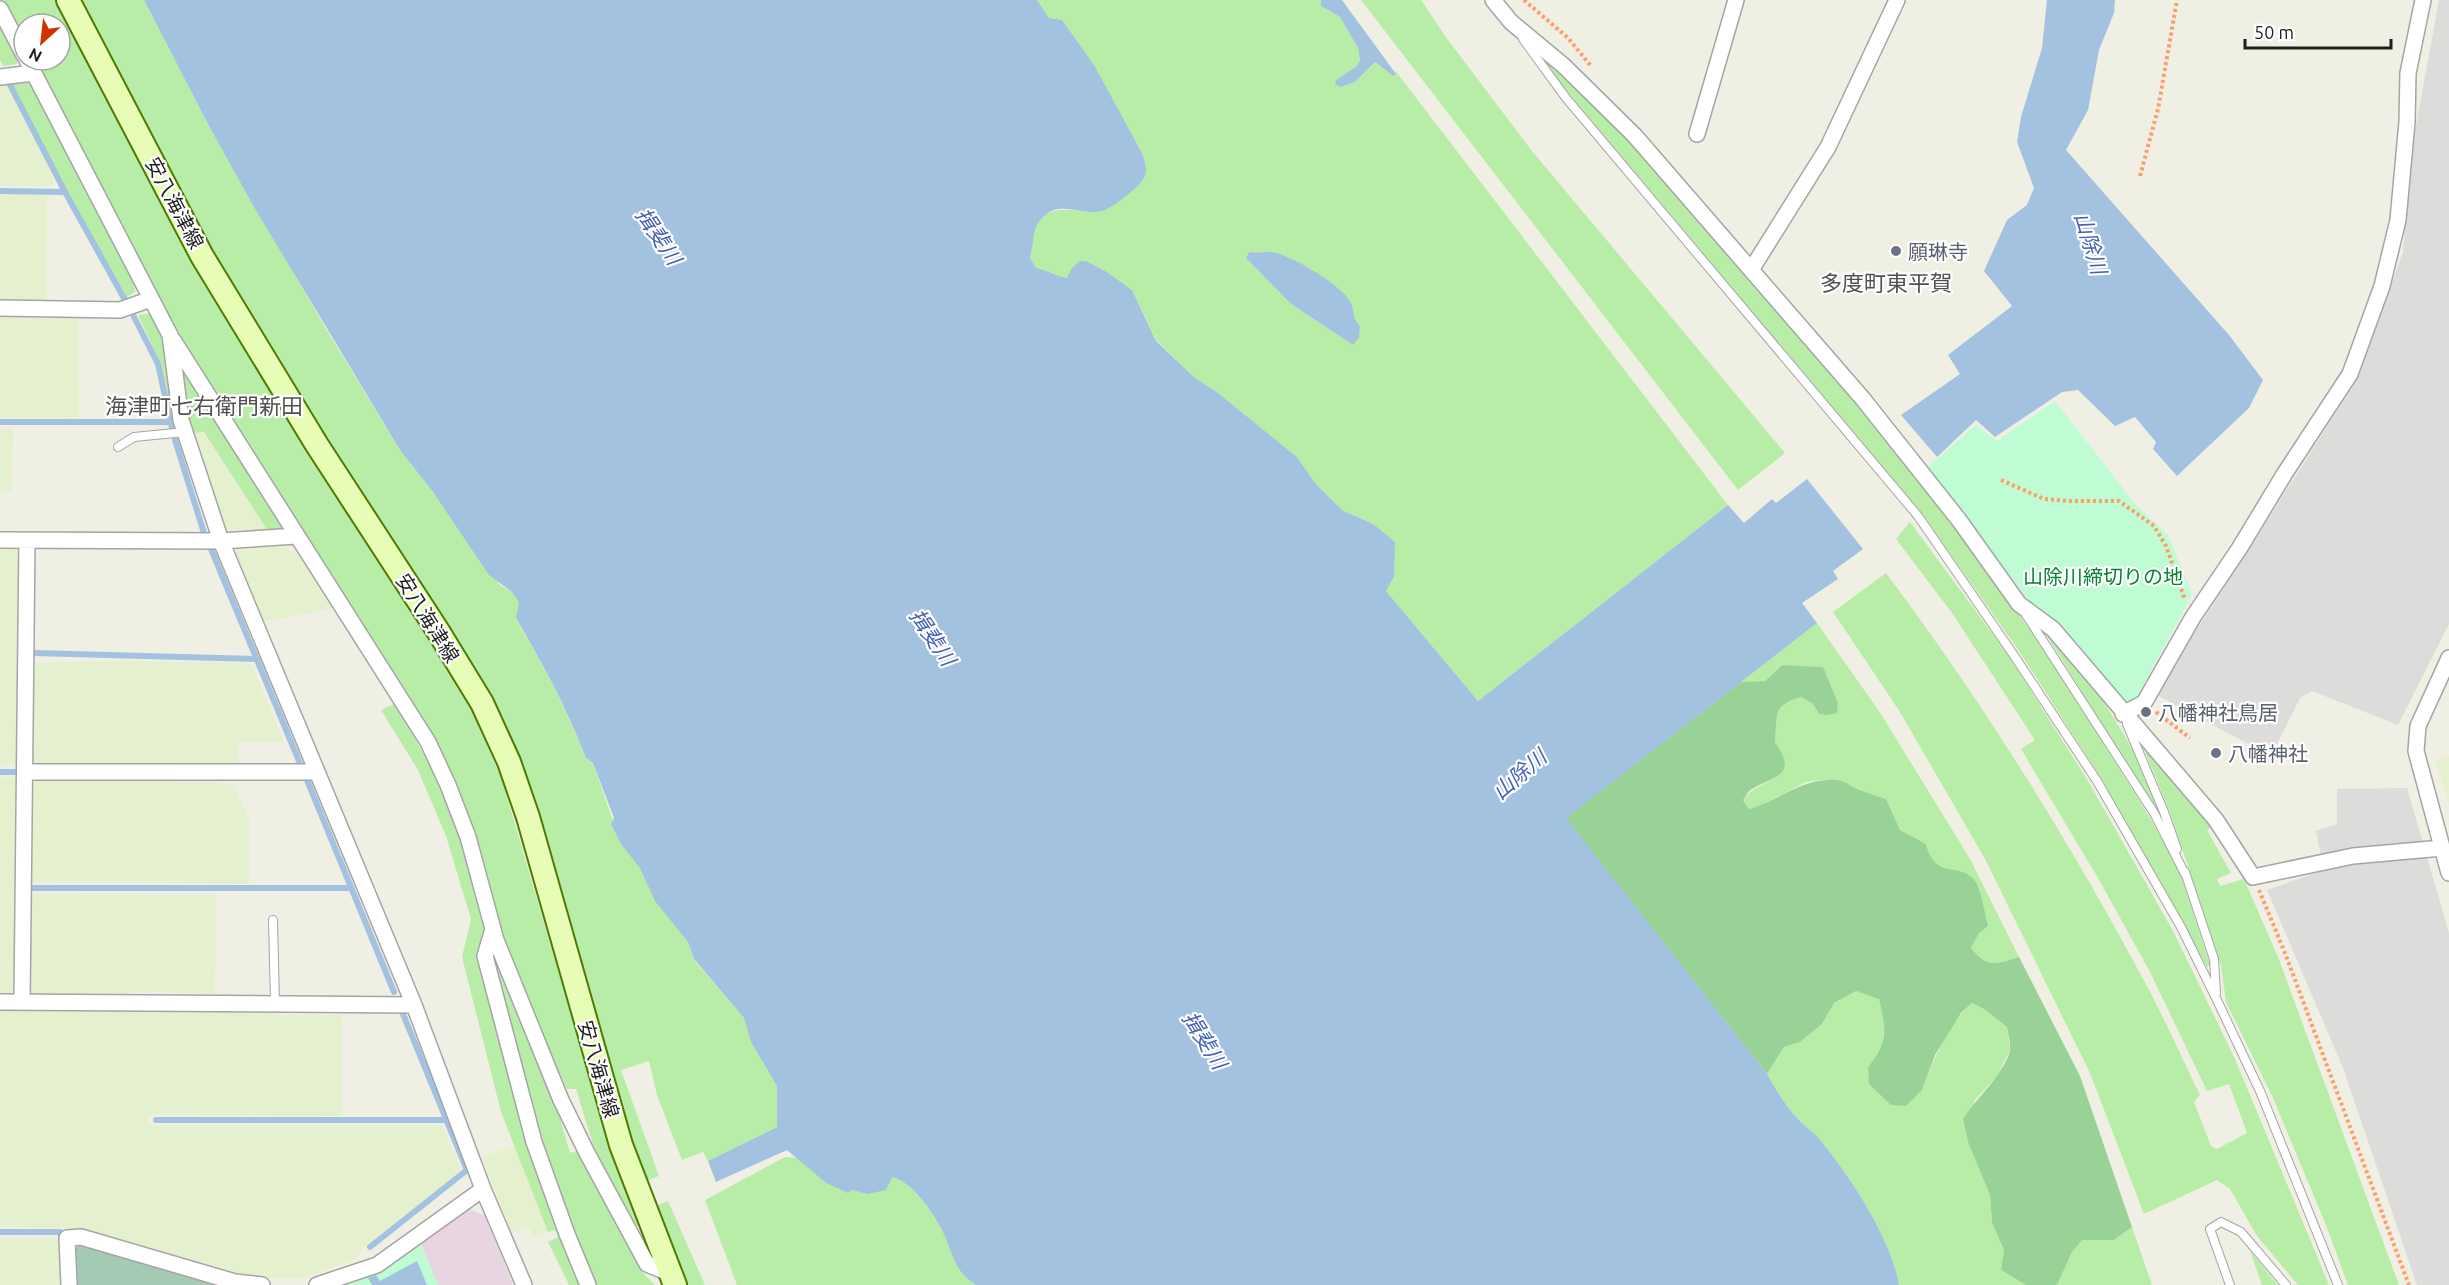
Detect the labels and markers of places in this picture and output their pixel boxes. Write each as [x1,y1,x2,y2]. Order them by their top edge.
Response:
place label: 願琳寺 [1908,240,1968,263]
marker: 願琳寺 [1889,244,1903,258]
place label: 八幡神社鳥居 [2158,701,2278,724]
marker: 八幡神社鳥居 [2139,705,2153,719]
place label: 八幡神社 [2228,742,2308,765]
marker: 八幡神社 [2209,746,2223,760]

